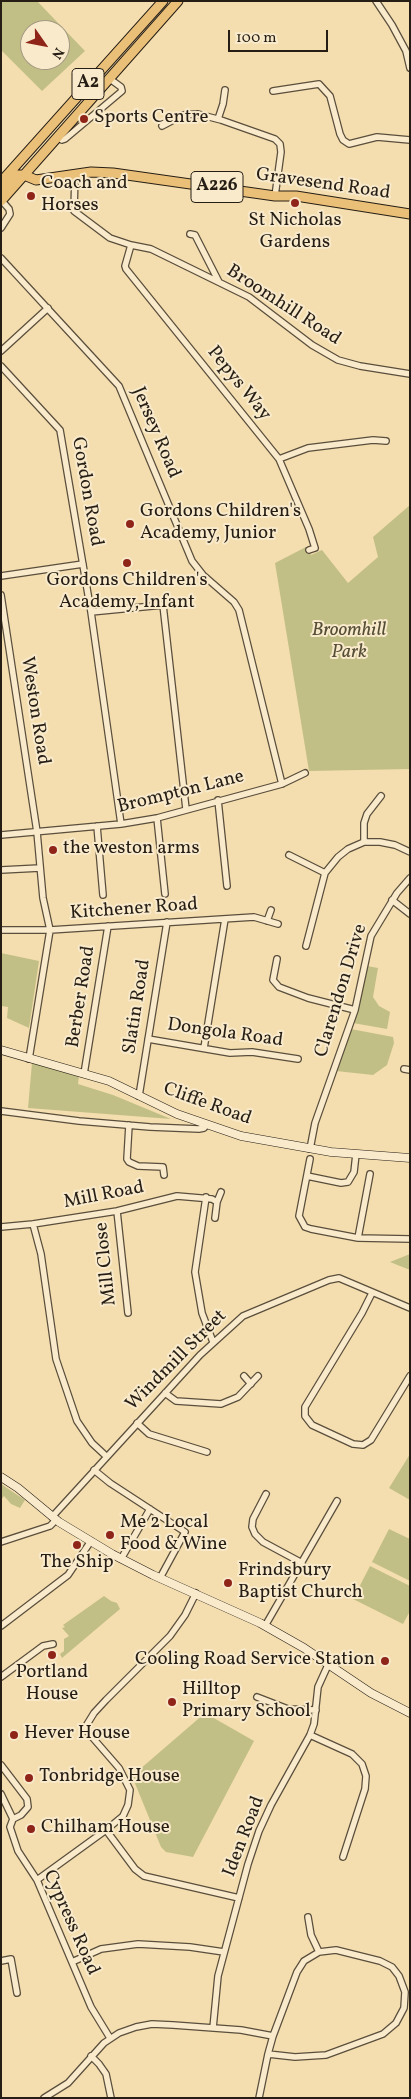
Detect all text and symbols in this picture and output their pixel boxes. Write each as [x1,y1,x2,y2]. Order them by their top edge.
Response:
north arrow [20,20,70,70]
scale bar [231,20,331,52]
text: 100 m [236,28,276,49]
text: N [46,43,68,62]
road number: A2 [72,68,104,100]
place label: Sports Centre [94,108,208,130]
marker: Sports Centre [78,113,90,125]
street label: Gravesend Road [254,164,392,206]
road number: A226 [191,172,243,202]
place label: Coach and Horses [41,174,128,218]
marker: Coach and Horses [25,190,37,202]
marker: St Nicholas Gardens [289,197,301,209]
place label: St Nicholas Gardens [248,211,342,255]
street label: Broomhill Road [221,261,345,351]
street label: Pepys Way [201,342,275,426]
street label: Jersey Road [126,384,184,482]
street label: Gordon Road [65,435,107,549]
place label: Gordons Children's Academy, Junior [140,502,301,546]
marker: Gordons Children's Academy, Junior [124,518,136,530]
marker: Gordons Children's Academy, Infant [121,557,133,569]
place label: Gordons Children's Academy, Infant [46,571,208,615]
park label: Broomhill Park [312,621,386,665]
street label: Weston Road [14,655,54,767]
street label: Brompton Lane [115,766,247,820]
place label: the weston arms [63,839,200,861]
marker: the weston arms [47,844,59,856]
street label: Kitchener Road [69,894,199,926]
street label: Clarendon Drive [311,922,373,1060]
street label: Berber Road [63,944,101,1050]
street label: Slatin Road [119,958,157,1056]
street label: Dongola Road [166,1015,284,1053]
street label: Cliffe Road [160,1079,254,1131]
street label: Mill Road [62,1177,146,1215]
street label: Mill Close [91,1221,123,1307]
street label: Windmill Street [122,1306,232,1416]
place label: Me 2 Local Food & Wine [120,1513,227,1557]
marker: Me 2 Local Food & Wine [104,1529,116,1541]
marker: The Ship [71,1539,83,1551]
place label: The Ship [40,1553,114,1575]
place label: Frindsbury Baptist Church [238,1561,363,1605]
marker: Frindsbury Baptist Church [222,1577,234,1589]
marker: Portland House [46,1649,58,1661]
place label: Cooling Road Service Station [135,1650,375,1672]
marker: Cooling Road Service Station [379,1655,391,1667]
place label: Portland House [16,1663,88,1707]
place label: Hilltop Primary School [182,1680,311,1724]
marker: Hilltop Primary School [166,1696,178,1708]
place label: Hever House [24,1724,130,1746]
marker: Hever House [8,1729,20,1741]
place label: Tonbridge House [39,1767,180,1789]
marker: Tonbridge House [23,1772,35,1784]
street label: Iden Road [219,1793,271,1881]
place label: Chilham House [41,1818,170,1840]
marker: Chilham House [25,1823,37,1835]
street label: Cypress Road [37,1867,103,1979]

